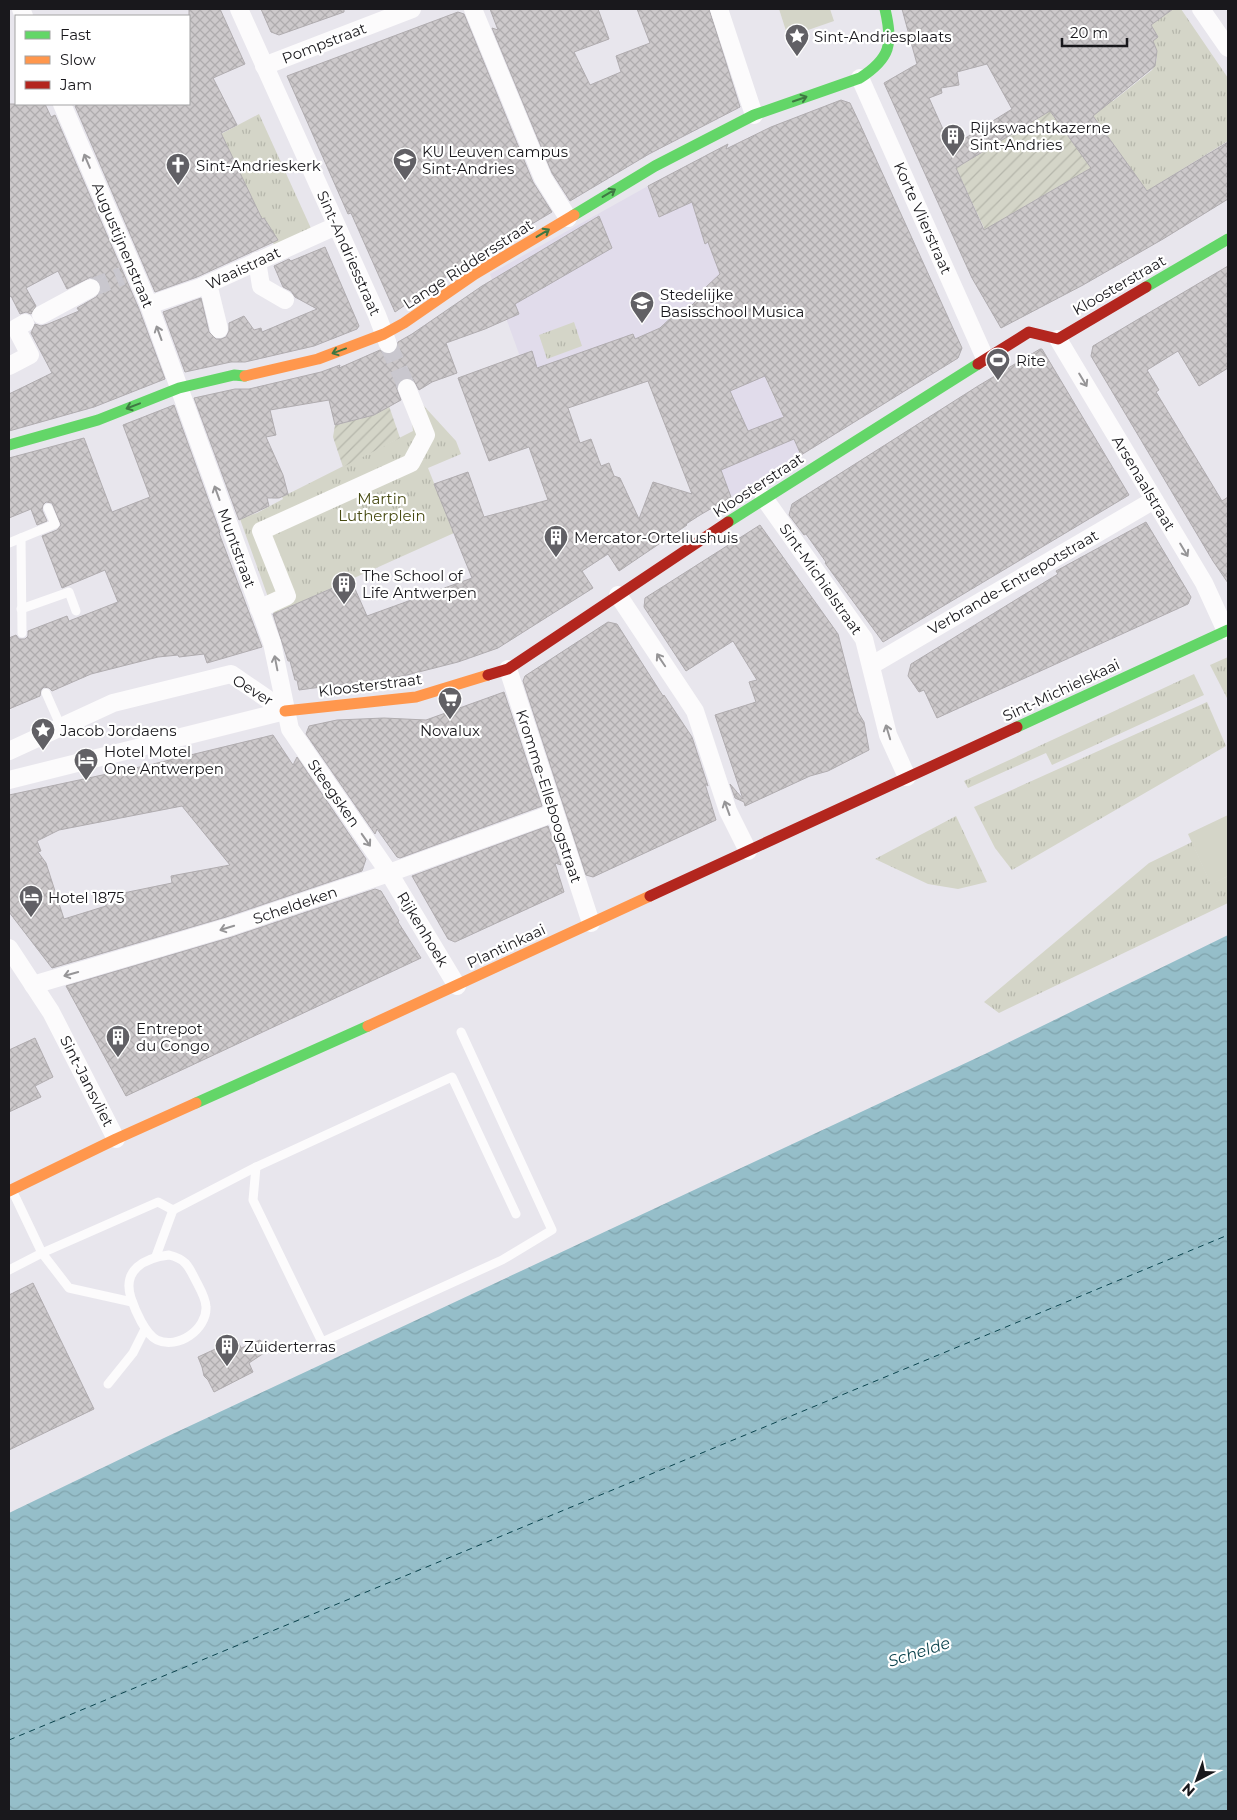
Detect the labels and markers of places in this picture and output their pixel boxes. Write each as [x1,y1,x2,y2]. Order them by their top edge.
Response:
place icon: Sint-Andriesplaats [784,23,810,57]
place label: Sint-Andriesplaats [814,27,952,46]
place label: Rijkswachtkazerne Sint-Andries [970,118,1111,154]
building icon: Rijkswachtkazerne Sint-Andries [940,123,966,157]
place label: KU Leuven campus Sint-Andries [422,142,568,178]
school or university icon: KU Leuven campus Sint-Andries [392,147,418,181]
church icon: Sint-Andrieskerk [165,152,191,186]
place label: Sint-Andrieskerk [196,156,321,175]
place label: Stedelijke Basisschool Musica [660,285,804,321]
school or university icon: Stedelijke Basisschool Musica [629,290,655,324]
sports icon: Rite [985,347,1011,381]
place label: Rite [1016,351,1046,370]
building icon: Mercator-Orteliushuis [543,524,569,558]
place label: Mercator-Orteliushuis [574,528,738,547]
place label: The School of Life Antwerpen [362,566,477,602]
building icon: The School of Life Antwerpen [331,571,357,605]
supermarket icon: Novalux [437,686,463,720]
place icon: Jacob Jordaens [30,717,56,751]
place label: Jacob Jordaens [59,721,176,740]
place label: Novalux [420,721,480,740]
place label: Hotel Motel One Antwerpen [104,742,224,778]
hotel icon: Hotel Motel One Antwerpen [73,747,99,781]
hotel icon: Hotel 1875 [18,884,44,918]
place label: Hotel 1875 [48,888,124,907]
place label: Entrepot du Congo [136,1019,210,1055]
building icon: Entrepot du Congo [105,1024,131,1058]
building icon: Zuiderterras [214,1333,240,1367]
place label: Zuiderterras [244,1337,336,1356]

